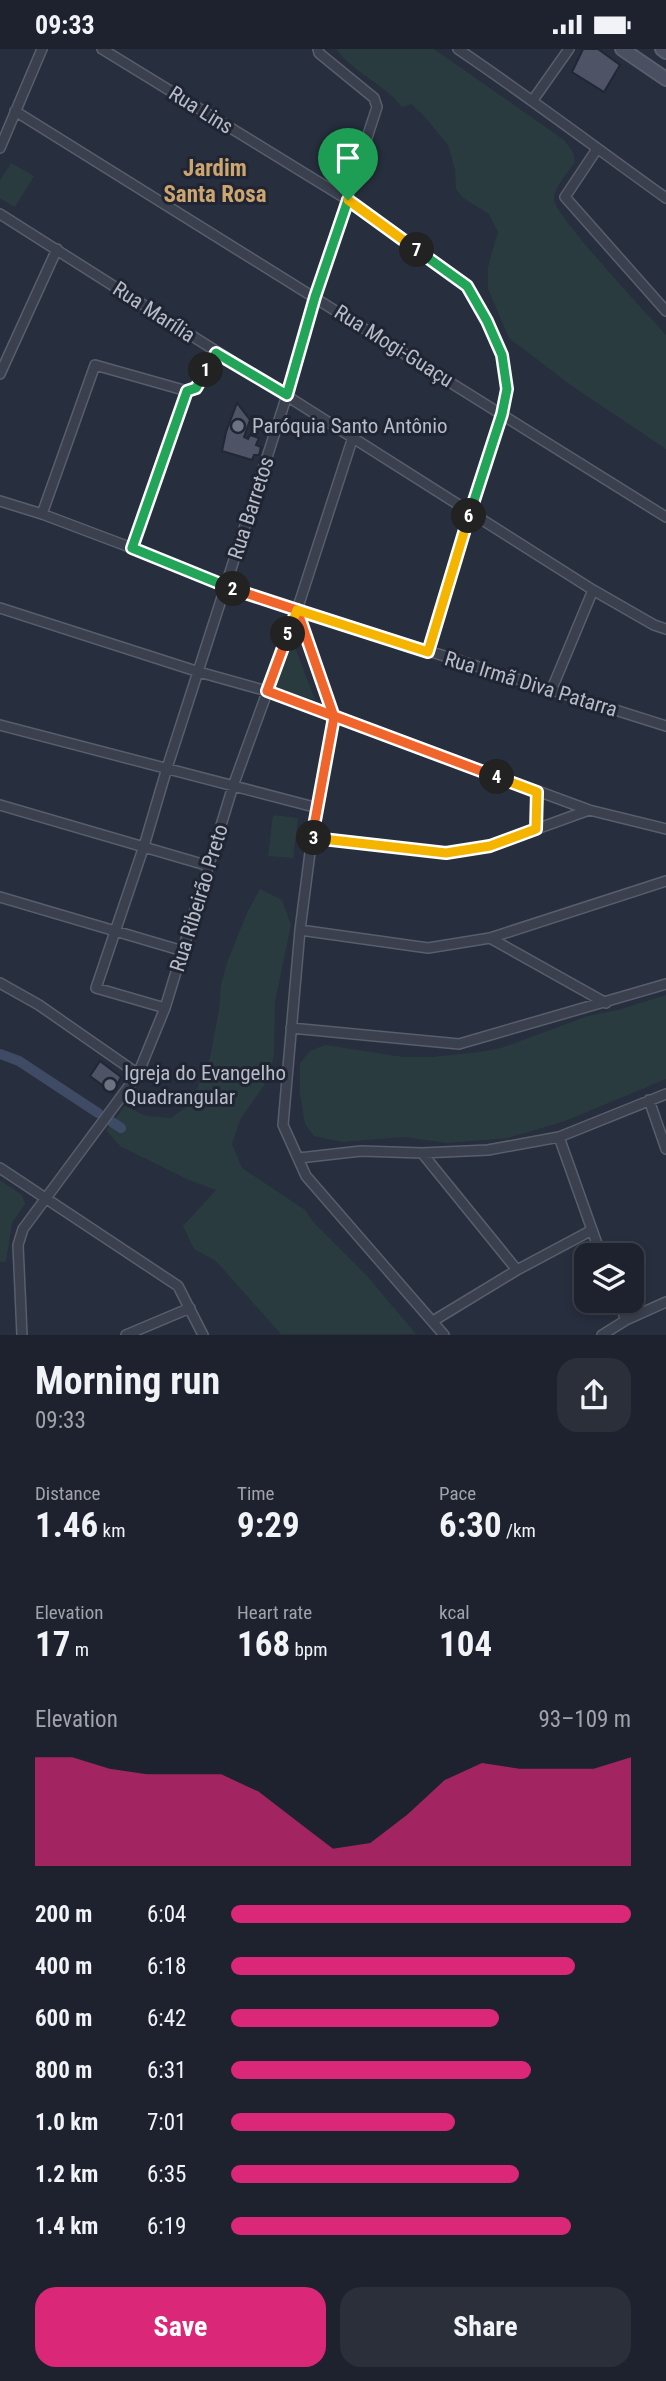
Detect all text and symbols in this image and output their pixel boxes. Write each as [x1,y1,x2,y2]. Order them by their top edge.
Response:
text: 09:33 [35,10,95,40]
street label: Rua Lins [165,81,237,139]
pin [318,128,378,200]
icon: arrive [329,139,367,177]
district label: Jardim Santa Rosa [163,155,267,208]
pin: 7 [400,233,434,267]
text: 7 [412,238,421,261]
street label: Rua Marília [108,277,200,347]
street label: Rua Mogi-Guaçu [330,300,458,392]
pin: 1 [188,353,224,387]
text: 1 [201,358,210,381]
place label: Paróquia Santo Antônio [252,414,448,438]
marker: Paróquia Santo Antônio [230,418,246,434]
street label: Rua Barretos [223,454,279,562]
pin: 6 [452,498,486,533]
text: 6 [464,504,473,527]
pin: 2 [216,571,250,607]
text: 2 [228,577,237,600]
pin: 5 [270,617,306,651]
text: 5 [283,622,292,645]
street label: Rua Irmã Diva Patarra [442,646,620,722]
pin: 4 [480,759,514,795]
text: 4 [492,765,501,788]
street label: Rua Ribeirão Preto [165,821,233,975]
pin: 3 [296,821,332,855]
text: 3 [309,826,318,849]
place label: Igreja do Evangelho Quadrangular [124,1061,286,1109]
marker: Igreja do Evangelho Quadrangular [102,1077,118,1093]
map controls [574,1243,644,1313]
button: layers [574,1243,644,1313]
button: share [557,1358,631,1432]
text: Morning run [35,1359,220,1403]
text: 09:33 [35,1407,86,1434]
text: Distance [35,1482,100,1505]
text: Time [237,1482,274,1505]
text: Pace [439,1482,476,1505]
text: 1.46 [35,1505,98,1546]
text: 9:29 [237,1505,300,1546]
text: 6:30 [439,1505,502,1546]
text: km [98,1519,125,1542]
text: /km [502,1519,536,1542]
text: Elevation [35,1601,103,1624]
text: Heart rate [237,1601,312,1624]
text: kcal [439,1601,470,1624]
text: 17 [35,1624,70,1665]
text: 168 [237,1624,290,1665]
text: 104 [439,1624,492,1665]
text: m [70,1638,89,1661]
text: bpm [290,1638,327,1661]
text: Elevation [35,1706,118,1733]
text: 93–109 m [538,1706,631,1733]
text: 200 m [35,1901,92,1928]
text: 6:04 [147,1901,186,1928]
text: 400 m [35,1953,92,1980]
text: 6:18 [147,1953,186,1980]
text: 600 m [35,2005,92,2032]
text: 6:42 [147,2005,186,2032]
text: 800 m [35,2057,92,2084]
text: 6:31 [147,2057,186,2084]
text: 1.0 km [35,2109,98,2136]
text: 7:01 [147,2109,186,2136]
text: 1.2 km [35,2161,98,2188]
text: 6:35 [147,2161,186,2188]
text: 1.4 km [35,2213,98,2240]
text: 6:19 [147,2213,186,2240]
button: Save [35,2287,326,2367]
button: Share [340,2287,631,2367]

